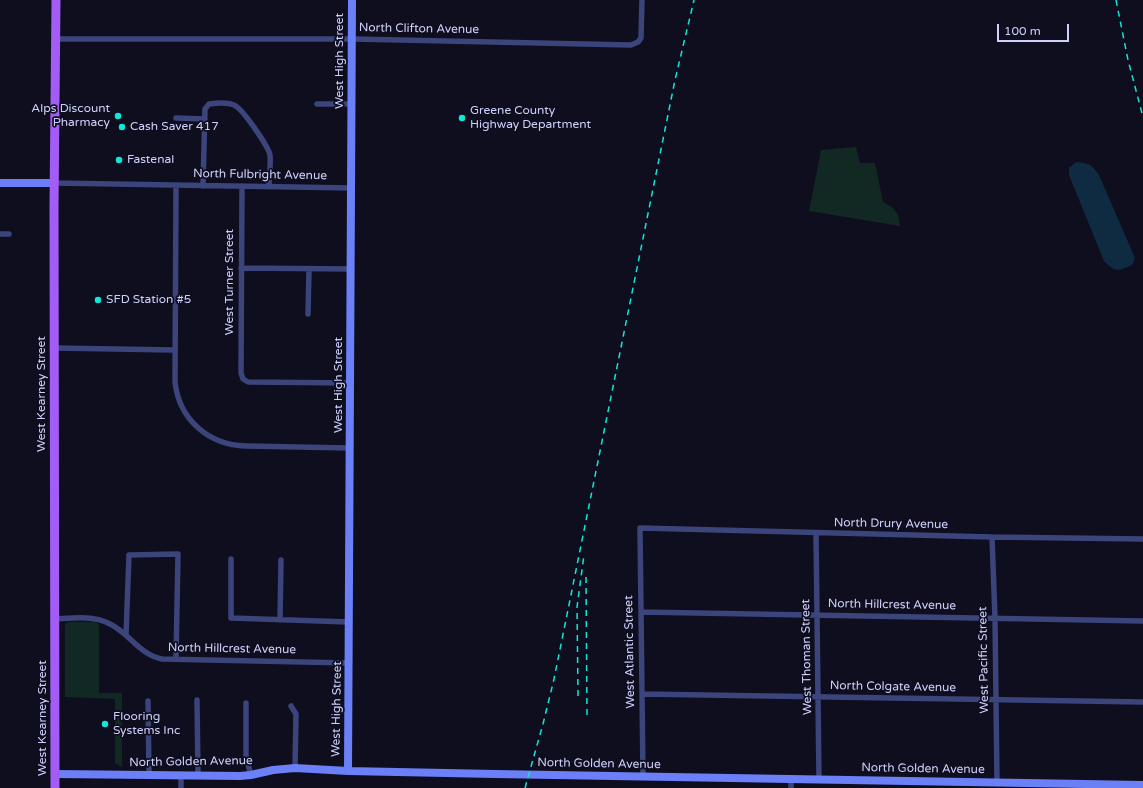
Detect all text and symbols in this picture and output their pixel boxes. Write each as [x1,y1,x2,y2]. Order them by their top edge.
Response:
street label: West High Street [333,13,347,109]
scale bar [999,16,1071,42]
street label: North Clifton Avenue [359,21,479,37]
text: 100 m [1004,24,1041,38]
place label: Alps Discount Pharmacy [31,102,110,130]
place label: Greene County Highway Department [470,104,591,132]
marker: Alps Discount Pharmacy [113,111,123,121]
marker: Greene County Highway Department [457,113,467,123]
place label: Cash Saver 417 [130,120,219,134]
marker: Cash Saver 417 [117,122,127,132]
place label: Fastenal [127,153,174,167]
marker: Fastenal [114,155,124,165]
street label: North Fulbright Avenue [193,167,327,183]
street label: West Turner Street [223,229,237,335]
place label: SFD Station #5 [106,293,191,307]
marker: SFD Station #5 [93,295,103,305]
street label: West Kearney Street [35,336,49,452]
street label: West High Street [332,337,346,433]
street label: North Drury Avenue [834,516,948,532]
street label: West Atlantic Street [622,595,638,709]
street label: North Hillcrest Avenue [828,597,956,613]
street label: West Thoman Street [799,599,815,715]
street label: West Pacific Street [976,606,992,714]
street label: North Hillcrest Avenue [168,641,296,657]
street label: West Kearney Street [36,660,50,776]
street label: West High Street [329,661,345,757]
street label: North Colgate Avenue [830,679,956,695]
place label: Flooring Systems Inc [113,710,180,738]
marker: Flooring Systems Inc [100,719,110,729]
street label: North Golden Avenue [129,754,253,770]
street label: North Golden Avenue [537,756,661,772]
street label: North Golden Avenue [861,761,985,777]

